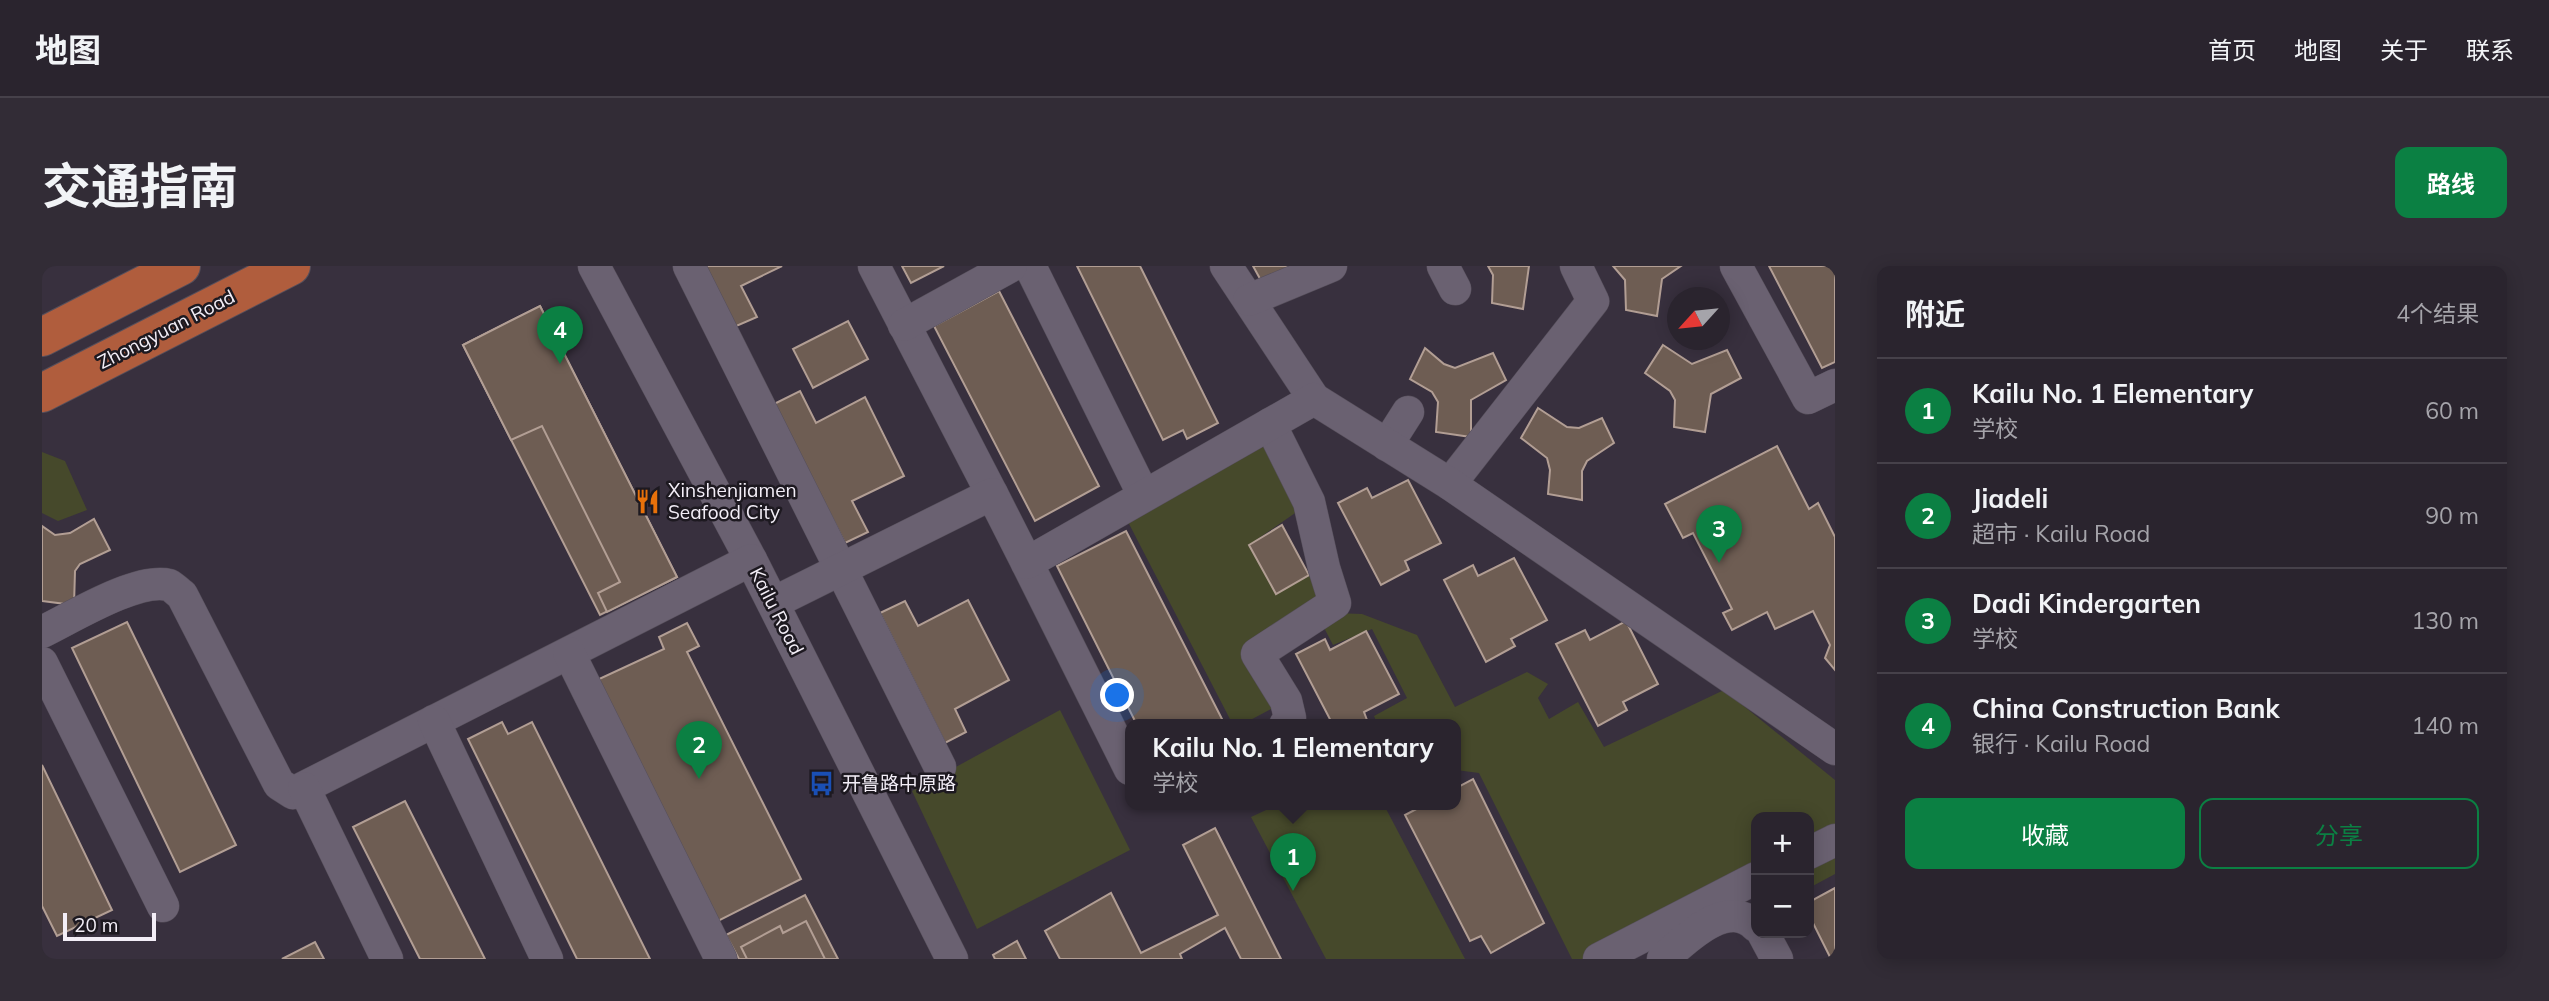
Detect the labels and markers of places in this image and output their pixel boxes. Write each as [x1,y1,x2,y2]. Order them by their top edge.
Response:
pin: 4 [537,306,583,364]
place label: Xinshenjiamen Seafood City [668,478,797,524]
restaurant icon: Xinshenjiamen Seafood City [634,487,662,515]
pin: 3 [1696,505,1742,563]
pin: 2 [676,721,722,779]
bus stop icon: 开鲁路中原路 [808,769,836,797]
place label: 开鲁路中原路 [842,771,956,795]
pin: 1 [1270,833,1316,891]

